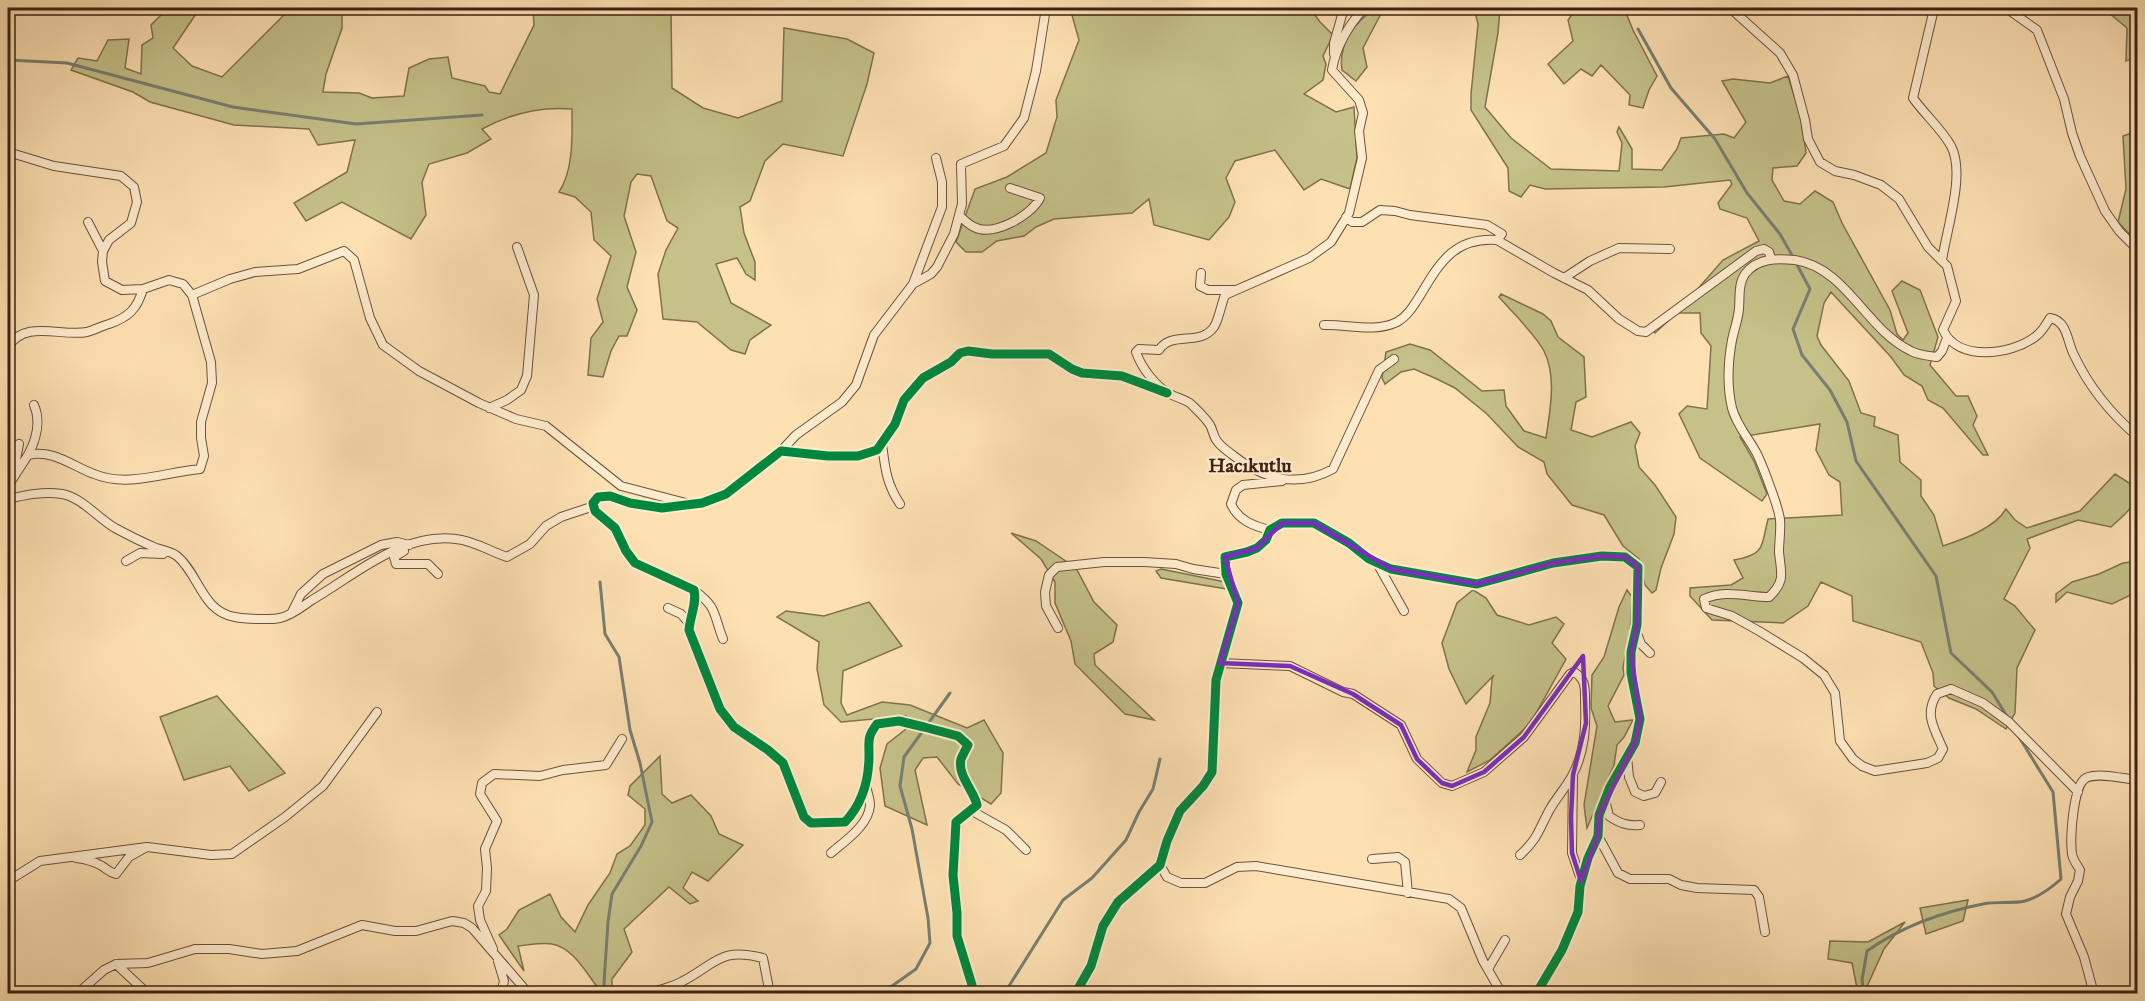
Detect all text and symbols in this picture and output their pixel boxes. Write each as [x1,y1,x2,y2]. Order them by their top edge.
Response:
district label: Hacıkutlu [1208,454,1292,479]

